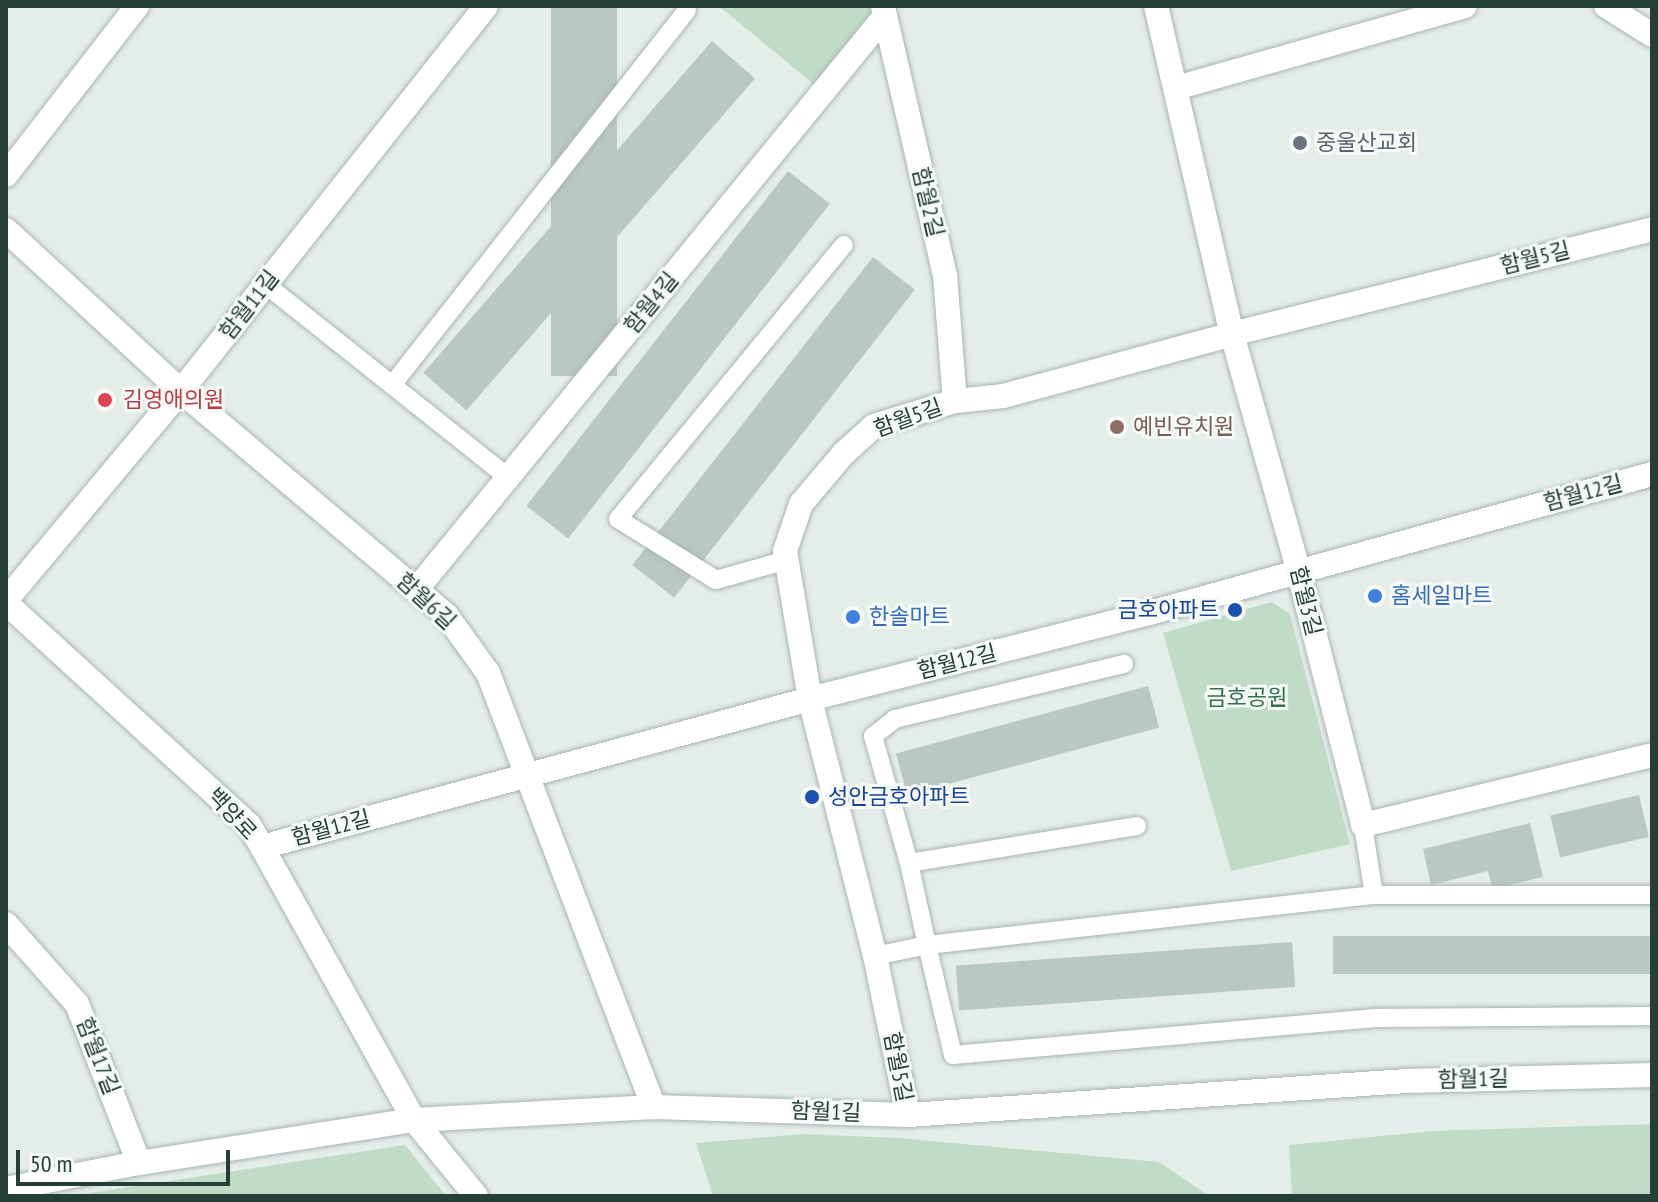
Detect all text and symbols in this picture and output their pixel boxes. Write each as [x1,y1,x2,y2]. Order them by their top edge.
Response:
place label: 중울산교회 [1316,130,1417,156]
marker: 중울산교회 [1291,134,1309,152]
street label: 함월2길 [907,165,949,239]
street label: 함월5길 [1498,237,1572,279]
street label: 함월11길 [214,265,284,345]
street label: 함월4길 [619,267,683,339]
place label: 김영애의원 [123,387,224,413]
marker: 김영애의원 [94,389,116,411]
street label: 함월5길 [870,394,946,442]
place label: 예빈유치원 [1133,414,1234,440]
marker: 예빈유치원 [1108,418,1126,436]
street label: 함월12길 [1541,470,1625,516]
street label: 함월3길 [1285,564,1327,638]
street label: 함월6길 [391,567,461,635]
place label: 홈세일마트 [1391,583,1492,609]
marker: 홈세일마트 [1366,587,1384,605]
place label: 금호아파트 [1118,597,1219,623]
marker: 금호아파트 [1226,601,1244,619]
place label: 한솔마트 [869,604,950,630]
marker: 한솔마트 [844,608,862,626]
street label: 함월12길 [915,639,999,685]
park label: 금호공원 [1207,685,1287,711]
street label: 백양로 [202,783,262,845]
place label: 성안금호아파트 [828,784,970,810]
marker: 성안금호아파트 [803,788,821,806]
street label: 함월12길 [289,805,373,851]
street label: 함월17길 [71,1014,125,1098]
street label: 함월5길 [878,1030,918,1104]
street label: 함월1길 [1437,1065,1509,1093]
street label: 함월1길 [790,1098,862,1126]
scale bar [20,1134,234,1184]
text: 50 m [30,1148,72,1179]

